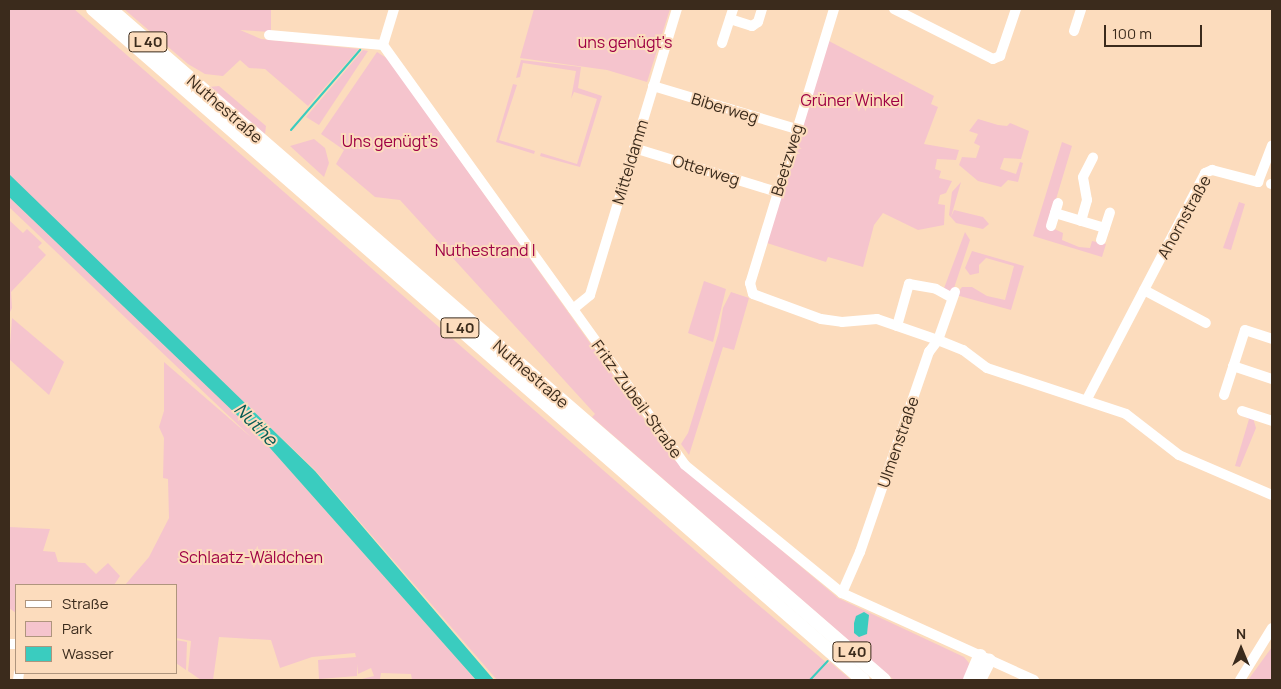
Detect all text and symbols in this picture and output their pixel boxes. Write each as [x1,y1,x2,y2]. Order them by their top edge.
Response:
scale bar [1106,15,1204,47]
text: 100 m [1112,23,1152,44]
road number: L 40 [128,30,168,54]
park label: uns genügt's [578,32,672,52]
street label: Nuthestraße [183,71,267,147]
street label: Biberweg [689,89,761,127]
park label: Grüner Winkel [800,90,904,110]
street label: Mitteldamm [608,117,652,207]
street label: Beetzweg [767,122,807,198]
park label: Uns genügt’s [342,131,438,151]
street label: Otterweg [670,151,742,189]
street label: Ahornstraße [1153,172,1215,262]
park label: Nuthestrand I [435,240,535,260]
road number: L 40 [440,316,480,340]
street label: Nuthestraße [489,336,573,412]
street label: Fritz-Zubeil-Straße [588,336,686,462]
street label: Ulmenstraße [873,394,923,490]
water label: Nuthe [230,398,282,450]
park label: Schlaatz-Wäldchen [179,547,323,567]
legend [15,584,178,674]
text: Straße [62,593,108,614]
text: Park [62,618,92,639]
north arrow [1216,624,1266,674]
text: N [1236,624,1246,643]
road number: L 40 [832,640,872,664]
text: Wasser [62,643,114,664]

